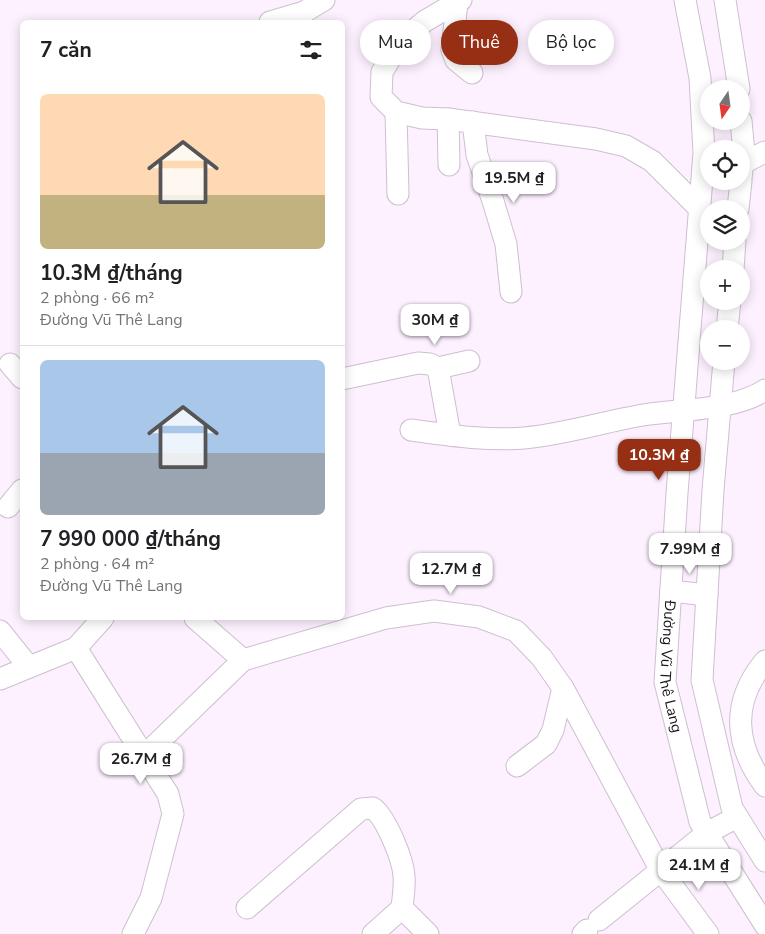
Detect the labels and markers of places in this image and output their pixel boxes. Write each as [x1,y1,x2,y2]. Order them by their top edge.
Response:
pin: 19.5M ₫ [468,162,560,204]
pin: 30M ₫ [400,304,470,346]
pin: 10.3M ₫ [613,438,705,481]
pin: 7.99M ₫ [644,532,736,575]
pin: 12.7M ₫ [405,552,497,595]
pin: 26.7M ₫ [95,742,187,785]
pin: 24.1M ₫ [653,848,745,891]

